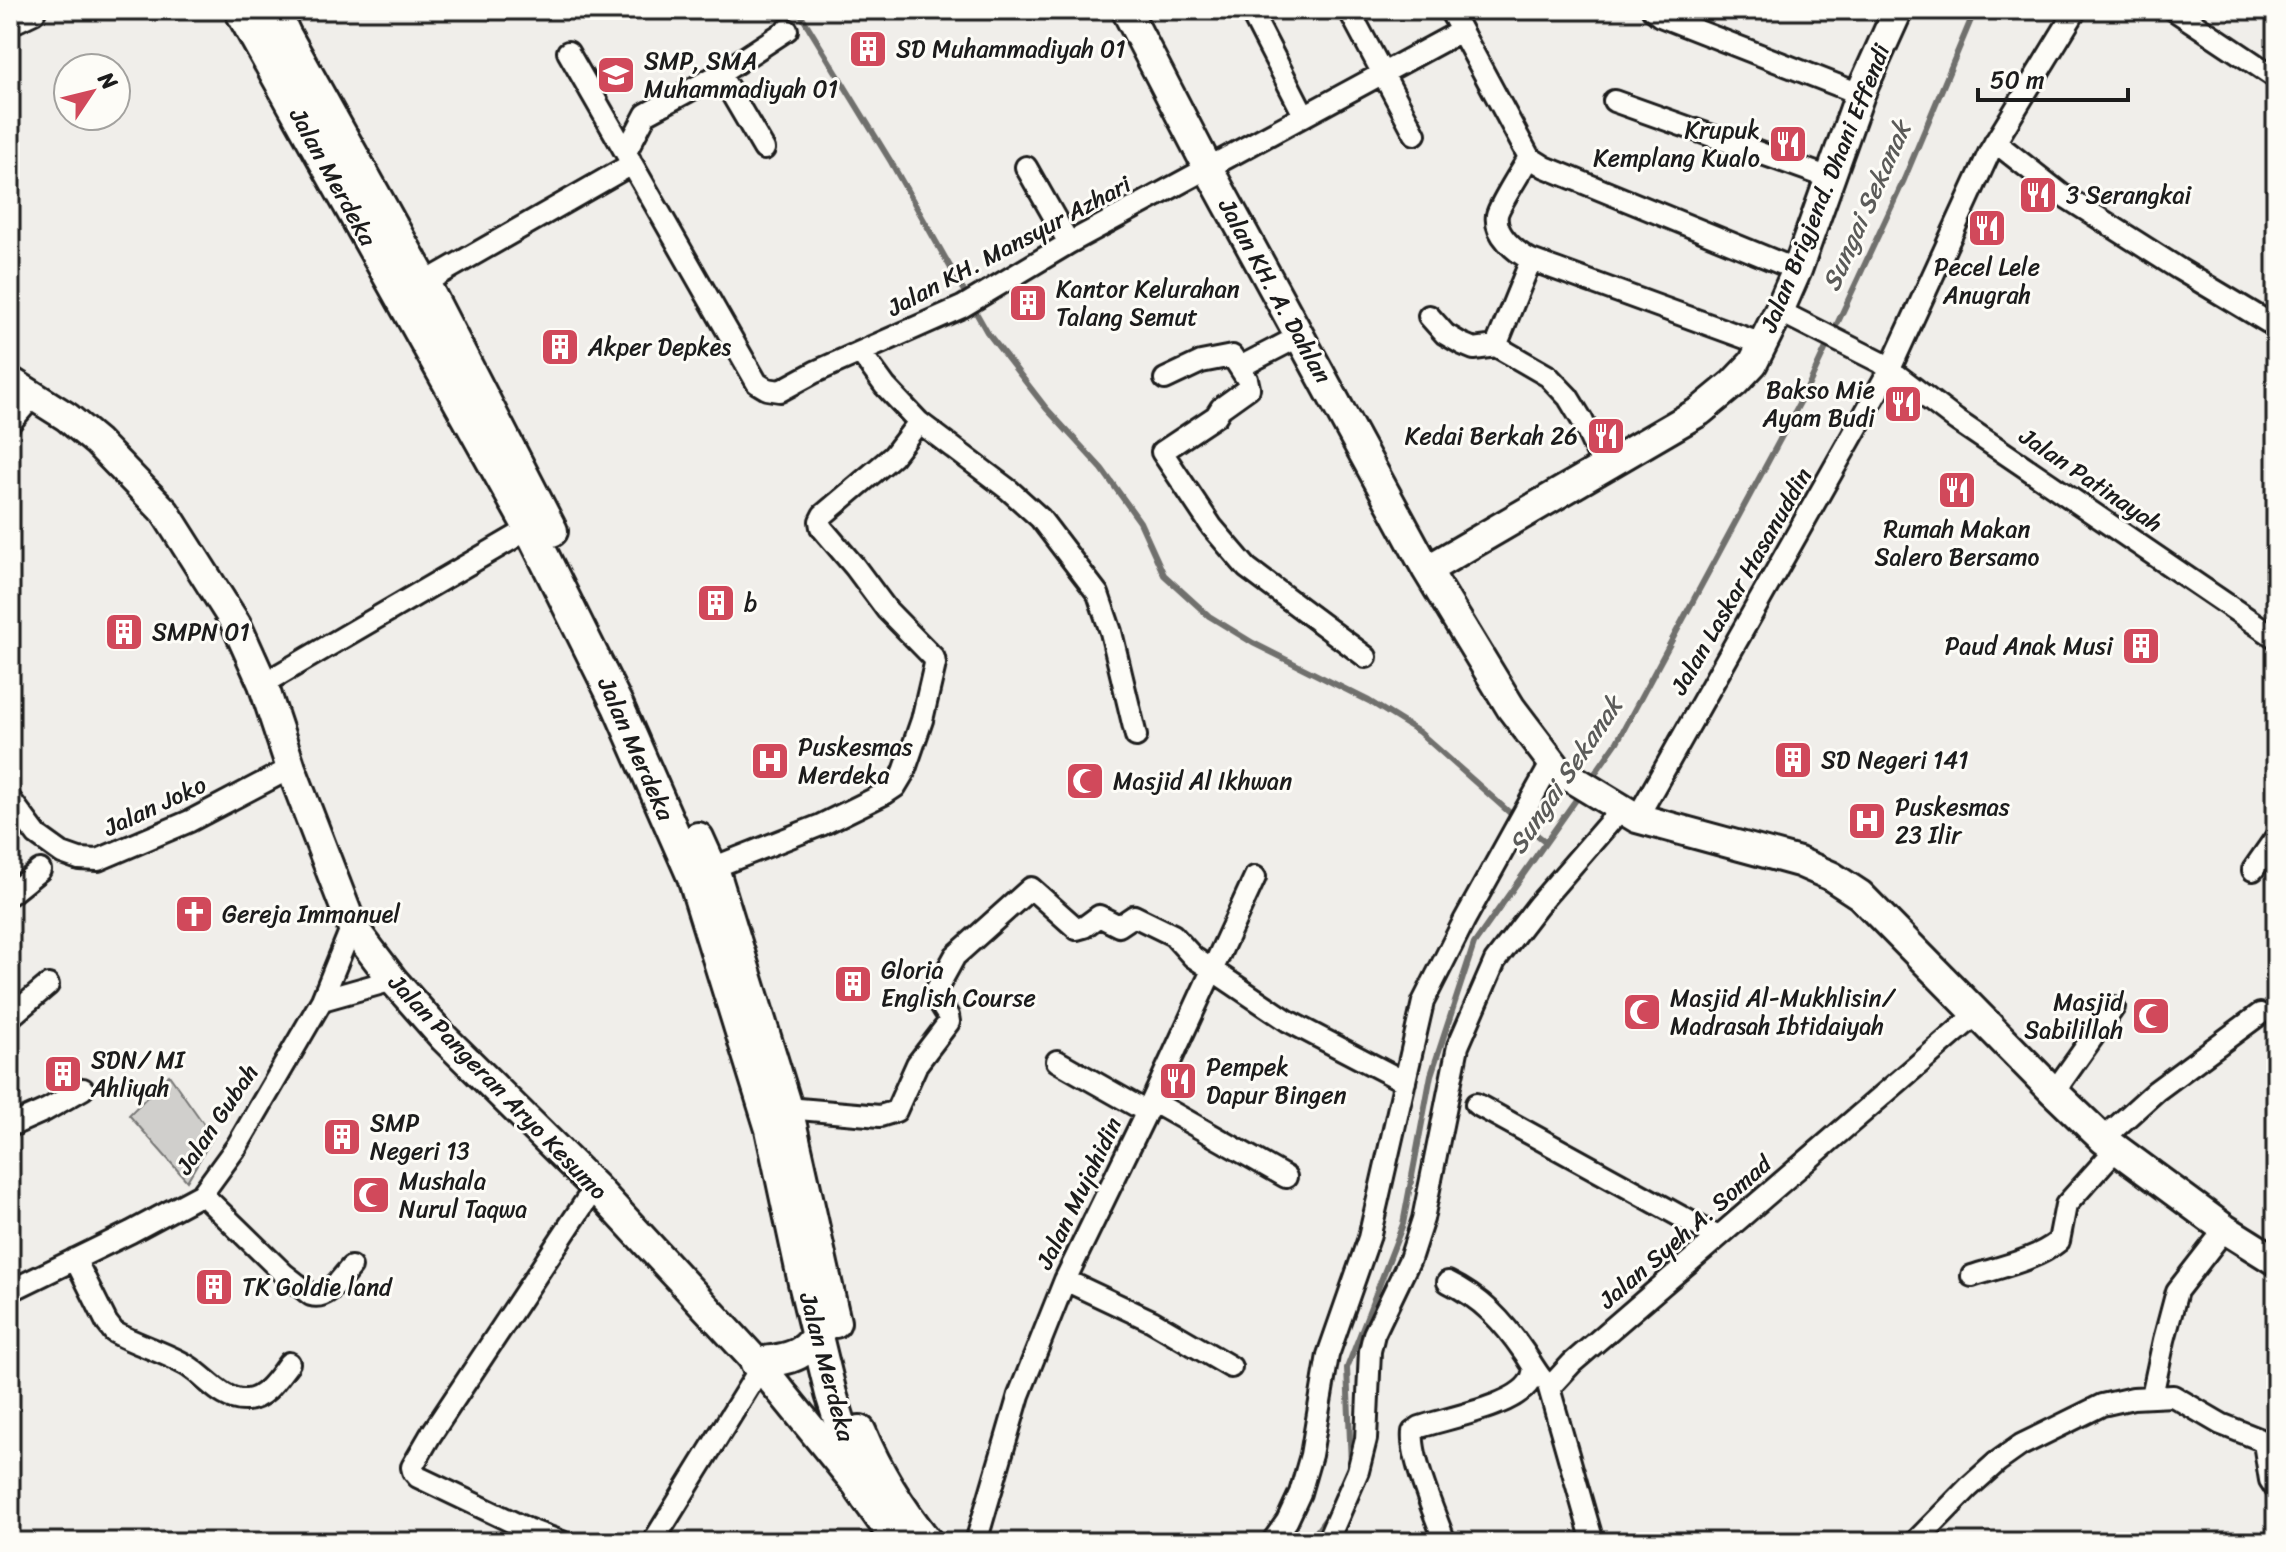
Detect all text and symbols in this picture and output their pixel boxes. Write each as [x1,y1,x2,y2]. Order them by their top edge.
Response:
building icon: SD Muhammadiyah 01 [847,28,889,70]
place label: SD Muhammadiyah 01 [896,28,1126,70]
street label: Jalan Brigjend. Dhani Effendi [1747,36,1903,340]
place label: SMP, SMA Muhammadiyah 01 [644,40,838,110]
north arrow [52,52,132,132]
scale bar [1978,52,2128,102]
school or university icon: SMP, SMA Muhammadiyah 01 [595,54,637,96]
text: 50 m [1990,59,2045,101]
text: N [87,63,129,99]
street label: Jalan Merdeka [277,99,389,255]
place label: Krupuk Kemplang Kualo [1593,109,1760,179]
water label: Sungai Sekanak [1808,111,1925,298]
restaurant icon: Krupuk Kemplang Kualo [1767,123,1809,165]
street label: Jalan KH. Mansyur Azhari [878,163,1140,329]
restaurant icon: 3 Serangkai [2017,174,2059,216]
place label: 3 Serangkai [2066,174,2193,216]
street label: Jalan KH. A. Dahlan [1206,190,1343,392]
restaurant icon: Pecel Lele Anugrah [1966,207,2008,249]
place label: Pecel Lele Anugrah [1934,246,2040,316]
place label: Kantor Kelurahan Talang Semut [1056,268,1240,338]
building icon: Kantor Kelurahan Talang Semut [1007,282,1049,324]
building icon: Akper Depkes [539,326,581,368]
place label: Akper Depkes [587,326,731,368]
place label: Bakso Mie Ayam Budi [1762,369,1875,439]
restaurant icon: Bakso Mie Ayam Budi [1882,383,1924,425]
place label: Kedai Berkah 26 [1405,415,1578,457]
restaurant icon: Kedai Berkah 26 [1585,415,1627,457]
street label: Jalan Patinayah [2010,416,2172,544]
street label: Jalan Laskar Hasanuddin [1658,459,1823,704]
restaurant icon: Rumah Makan Salero Bersamo [1936,469,1978,511]
place label: Rumah Makan Salero Bersamo [1875,508,2040,578]
building icon: b [695,582,737,624]
place label: b [744,582,757,624]
building icon: SMPN 01 [103,611,145,653]
place label: SMPN 01 [152,611,250,653]
place label: Paud Anak Musi [1945,625,2114,667]
building icon: Paud Anak Musi [2120,625,2162,667]
street label: Jalan Merdeka [585,670,687,828]
water label: Sungai Sekanak [1495,684,1637,863]
place label: Puskesmas Merdeka [798,726,913,796]
building icon: SD Negeri 141 [1772,739,1814,781]
place label: SD Negeri 141 [1821,739,1969,781]
hospital icon: Puskesmas Merdeka [749,740,791,782]
mosque icon: Masjid Al Ikhwan [1064,760,1106,802]
place label: Masjid Al Ikhwan [1113,760,1292,802]
street label: Jalan Joko [96,764,213,849]
place label: Puskesmas 23 Ilir [1895,786,2010,856]
hospital icon: Puskesmas 23 Ilir [1846,800,1888,842]
church icon: Gereja Immanuel [173,893,215,935]
place label: Gereja Immanuel [222,893,401,935]
place label: Gloria English Course [881,949,1036,1019]
street label: Jalan Pangeran Aryo Kesumo [377,963,618,1210]
building icon: Gloria English Course [832,963,874,1005]
place label: Masjid Al-Mukhlisin/ Madrasah Ibtidaiyah [1670,977,1897,1047]
place label: Masjid Sabilillah [2024,981,2124,1051]
mosque icon: Masjid Al-Mukhlisin/ Madrasah Ibtidaiyah [1621,991,1663,1033]
mosque icon: Masjid Sabilillah [2130,995,2172,1037]
place label: SDN/ MI Ahliyah [90,1039,186,1109]
place label: Pempek Dapur Bingen [1206,1046,1347,1116]
building icon: SDN/ MI Ahliyah [42,1053,84,1095]
street label: Jalan Gubah [164,1055,270,1184]
restaurant icon: Pempek Dapur Bingen [1157,1060,1199,1102]
place label: SMP Negeri 13 [370,1102,470,1172]
street label: Jalan Mujahidin [1023,1110,1134,1277]
building icon: SMP Negeri 13 [321,1116,363,1158]
street label: Jalan Syeh A. Somad [1588,1144,1782,1320]
place label: Mushala Nurul Taqwa [399,1160,527,1230]
mosque icon: Mushala Nurul Taqwa [350,1174,392,1216]
building icon: TK Goldie land [193,1266,235,1308]
place label: TK Goldie land [242,1266,393,1308]
street label: Jalan Merdeka [787,1287,867,1447]

